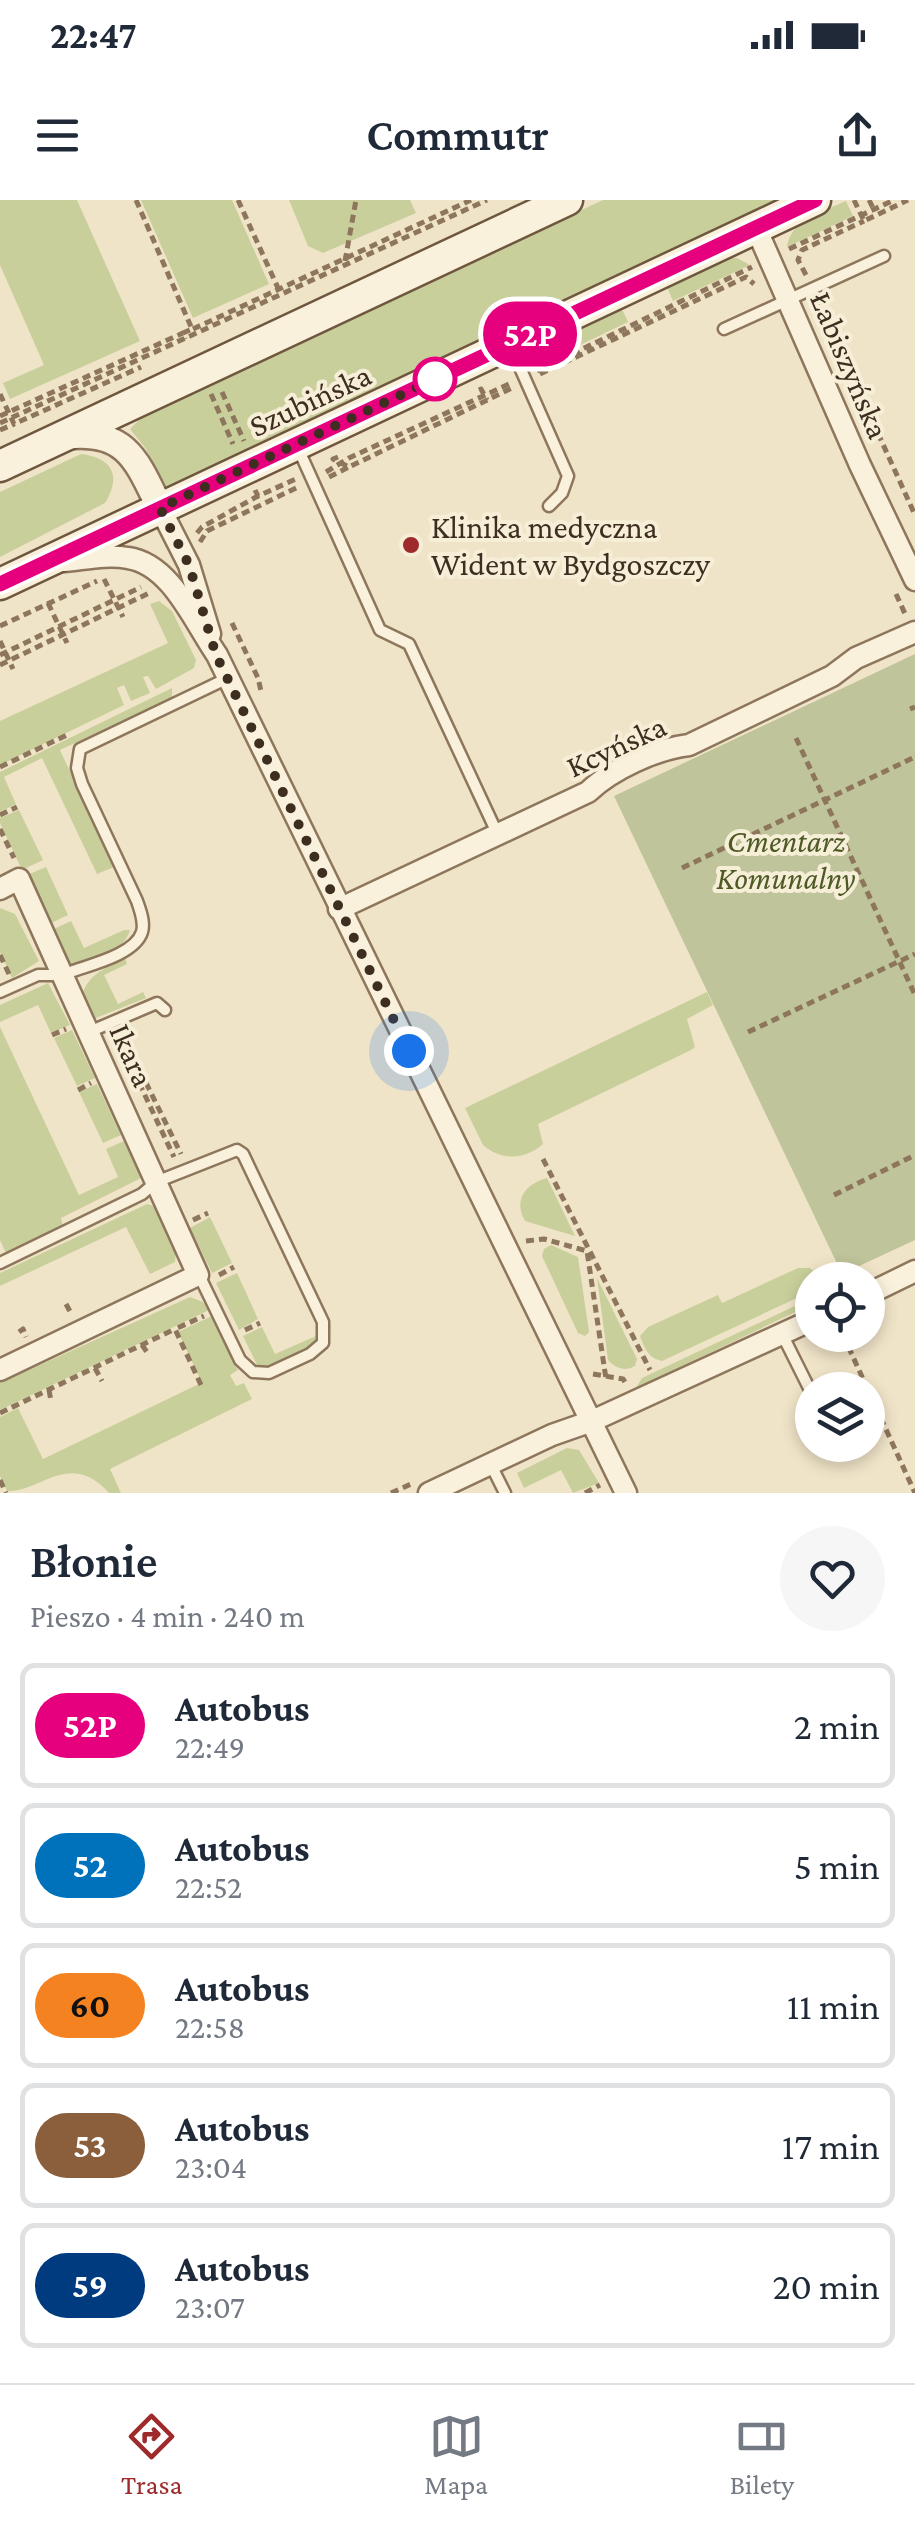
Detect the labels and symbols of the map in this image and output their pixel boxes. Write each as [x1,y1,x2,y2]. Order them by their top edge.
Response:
street label: Łabiszyńska [803,286,897,444]
line badge: 52P [472,302,588,366]
street label: Szubińska [243,356,377,444]
unlabelled marker [414,358,456,400]
place label: Klinika medyczna Wident w Bydgoszczy [431,509,710,582]
marker: Klinika medyczna Wident w Bydgoszczy [400,534,422,556]
street label: Kcyńska [560,707,672,785]
park label: Cmentarz Komunalny [716,823,856,896]
street label: Ikara [102,1018,162,1092]
your location [384,1026,434,1076]

